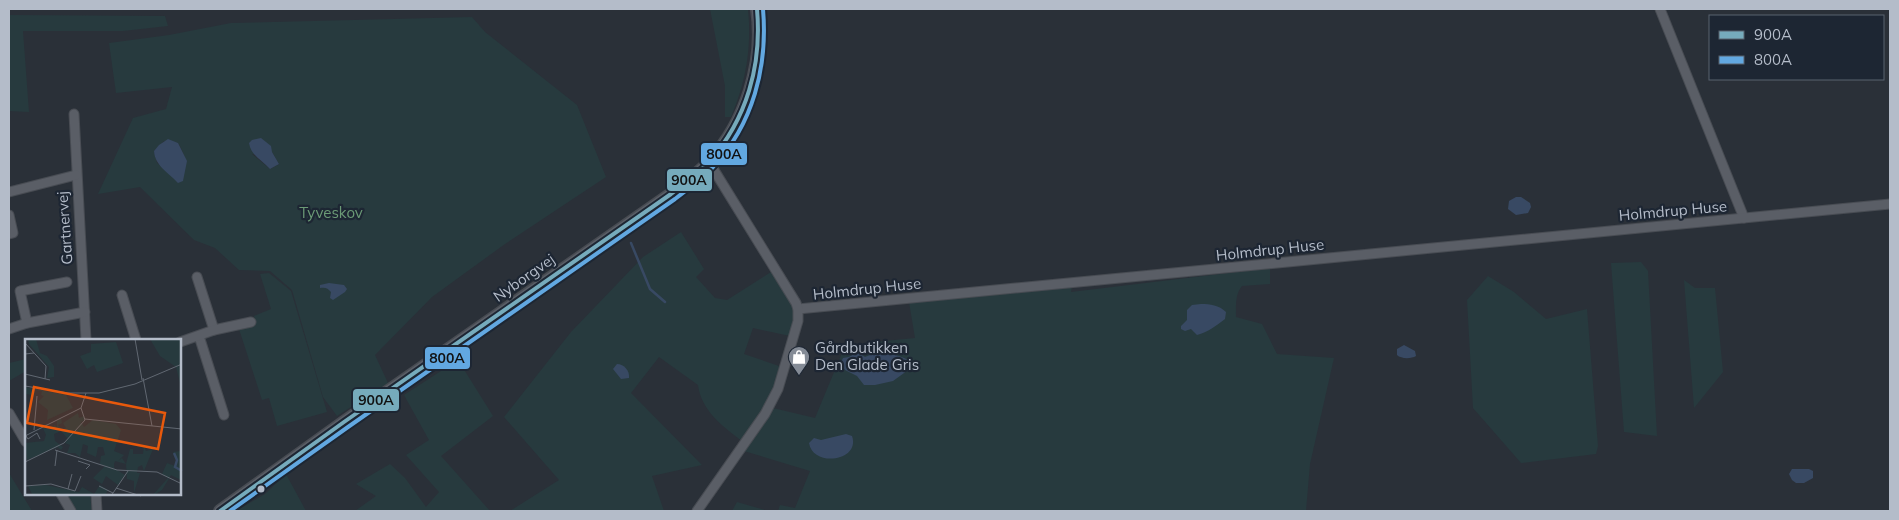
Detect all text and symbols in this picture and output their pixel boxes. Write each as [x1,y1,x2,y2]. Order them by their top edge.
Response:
legend [1709,15,1884,80]
text: 900A [1754,25,1792,44]
text: 800A [1754,50,1792,69]
line badge: 800A [700,142,748,166]
text: 800A [706,145,742,163]
line badge: 900A [666,168,713,192]
text: 900A [671,171,707,189]
street label: Gartnervej [52,191,77,265]
street label: Holmdrup Huse [1618,196,1728,225]
park label: Tyveskov [299,203,363,222]
street label: Holmdrup Huse [1215,234,1325,265]
street label: Nyborgvej [489,250,558,306]
street label: Holmdrup Huse [812,273,922,304]
place label: Gårdbutikken Den Glade Gris [815,338,919,374]
inset map [25,339,181,495]
shop icon: Gårdbutikken Den Glade Gris [787,345,811,376]
line badge: 800A [424,346,471,370]
text: 800A [429,349,465,367]
line badge: 900A [352,388,400,412]
text: 900A [358,391,394,409]
unlabelled marker [256,484,266,494]

